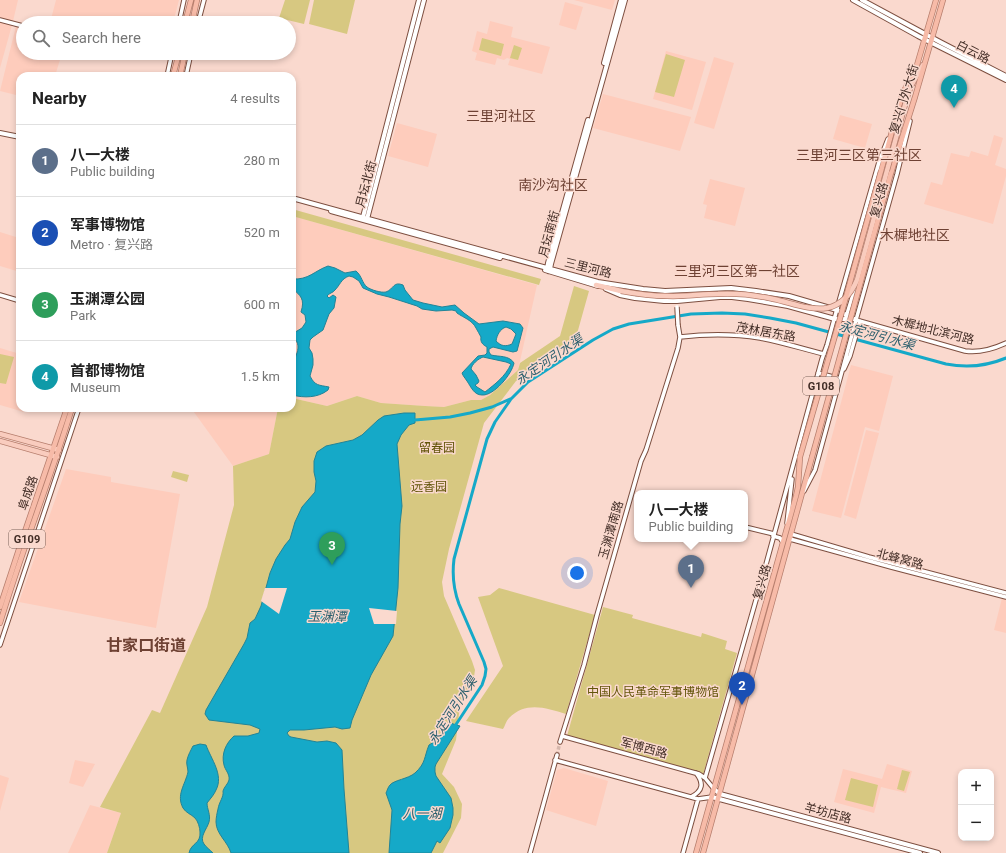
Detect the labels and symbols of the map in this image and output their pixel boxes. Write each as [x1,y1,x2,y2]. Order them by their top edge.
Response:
street label: 白云路 [954,38,992,66]
street label: 复兴门外大街 [887,63,921,135]
pin: 4 [941,75,967,108]
district label: 三里河社区 [466,108,536,124]
district label: 三里河三区第三社区 [796,147,922,163]
street label: 月坛北街 [353,159,379,209]
district label: 南沙沟社区 [518,177,588,193]
street label: 复兴路 [867,181,891,219]
street label: 月坛南街 [536,209,562,259]
district label: 木樨地社区 [880,227,950,243]
street label: 三里河路 [563,255,613,281]
district label: 三里河三区第一社区 [674,263,800,279]
street label: 木樨地北滨河路 [891,313,975,347]
water label: 永定河引水渠 [837,318,918,353]
street label: 茂林居东路 [735,320,797,344]
water label: 永定河引水渠 [513,330,587,387]
road number: G108 [803,377,839,395]
park label: 留春园 [419,441,455,455]
street label: 阜成路 [16,474,40,512]
park label: 远香园 [411,480,447,494]
street label: 玉渊潭南路 [596,499,626,561]
road number: G109 [9,530,45,548]
pin: 3 [319,532,345,565]
street label: 北蜂窝路 [875,546,925,572]
pin: 1 [678,555,704,588]
your location [567,563,587,583]
street label: 复兴路 [750,563,774,601]
water label: 玉渊潭 [307,609,348,624]
district label: 甘家口街道 [106,636,186,655]
water label: 永定河引水渠 [425,672,481,747]
pin: 2 [729,672,755,705]
park label: 中国人民革命军事博物馆 [587,685,719,699]
street label: 军博西路 [619,735,669,761]
street label: 羊坊店路 [803,800,853,826]
water label: 八一湖 [402,806,443,821]

